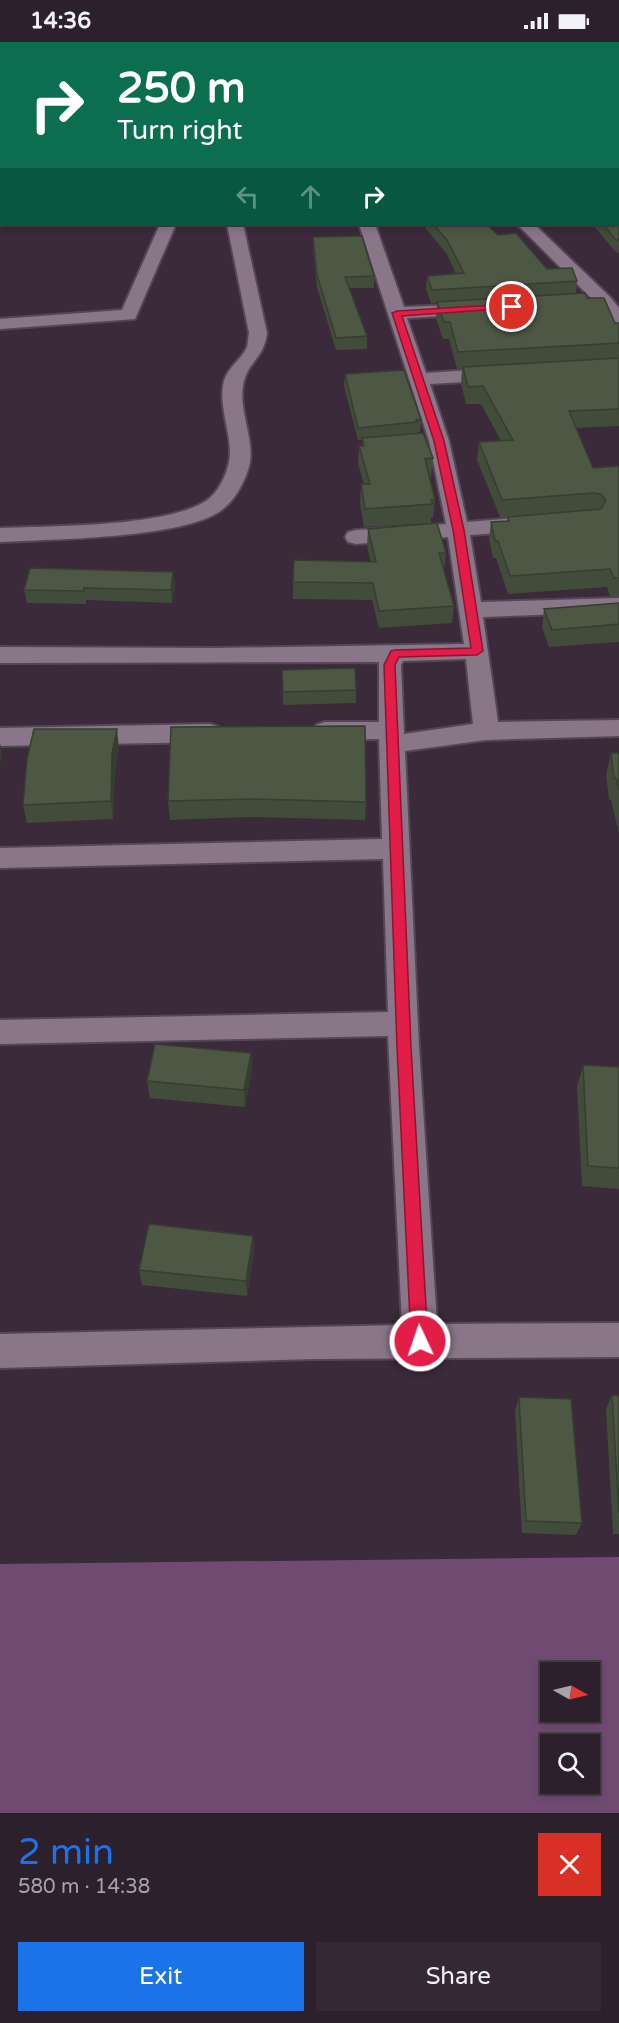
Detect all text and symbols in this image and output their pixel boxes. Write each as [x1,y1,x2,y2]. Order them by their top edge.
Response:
text: 14:36 [30,8,91,34]
text: 250 m [117,63,246,114]
icon: right [18,66,96,144]
text: Turn right [117,114,243,147]
icon: left [231,180,264,213]
icon: ahead [294,180,327,213]
icon: right [357,180,390,213]
pin [486,281,537,332]
icon: arrive [495,290,528,323]
position arrow [388,1309,452,1373]
north arrow [540,1662,600,1722]
map controls [540,1662,600,1794]
button: search [540,1734,600,1794]
text: 2 min [18,1831,114,1874]
button: close [538,1833,601,1896]
text: 580 m · 14:38 [18,1875,150,1899]
button: Exit [18,1942,304,2011]
button: Share [316,1942,601,2011]

